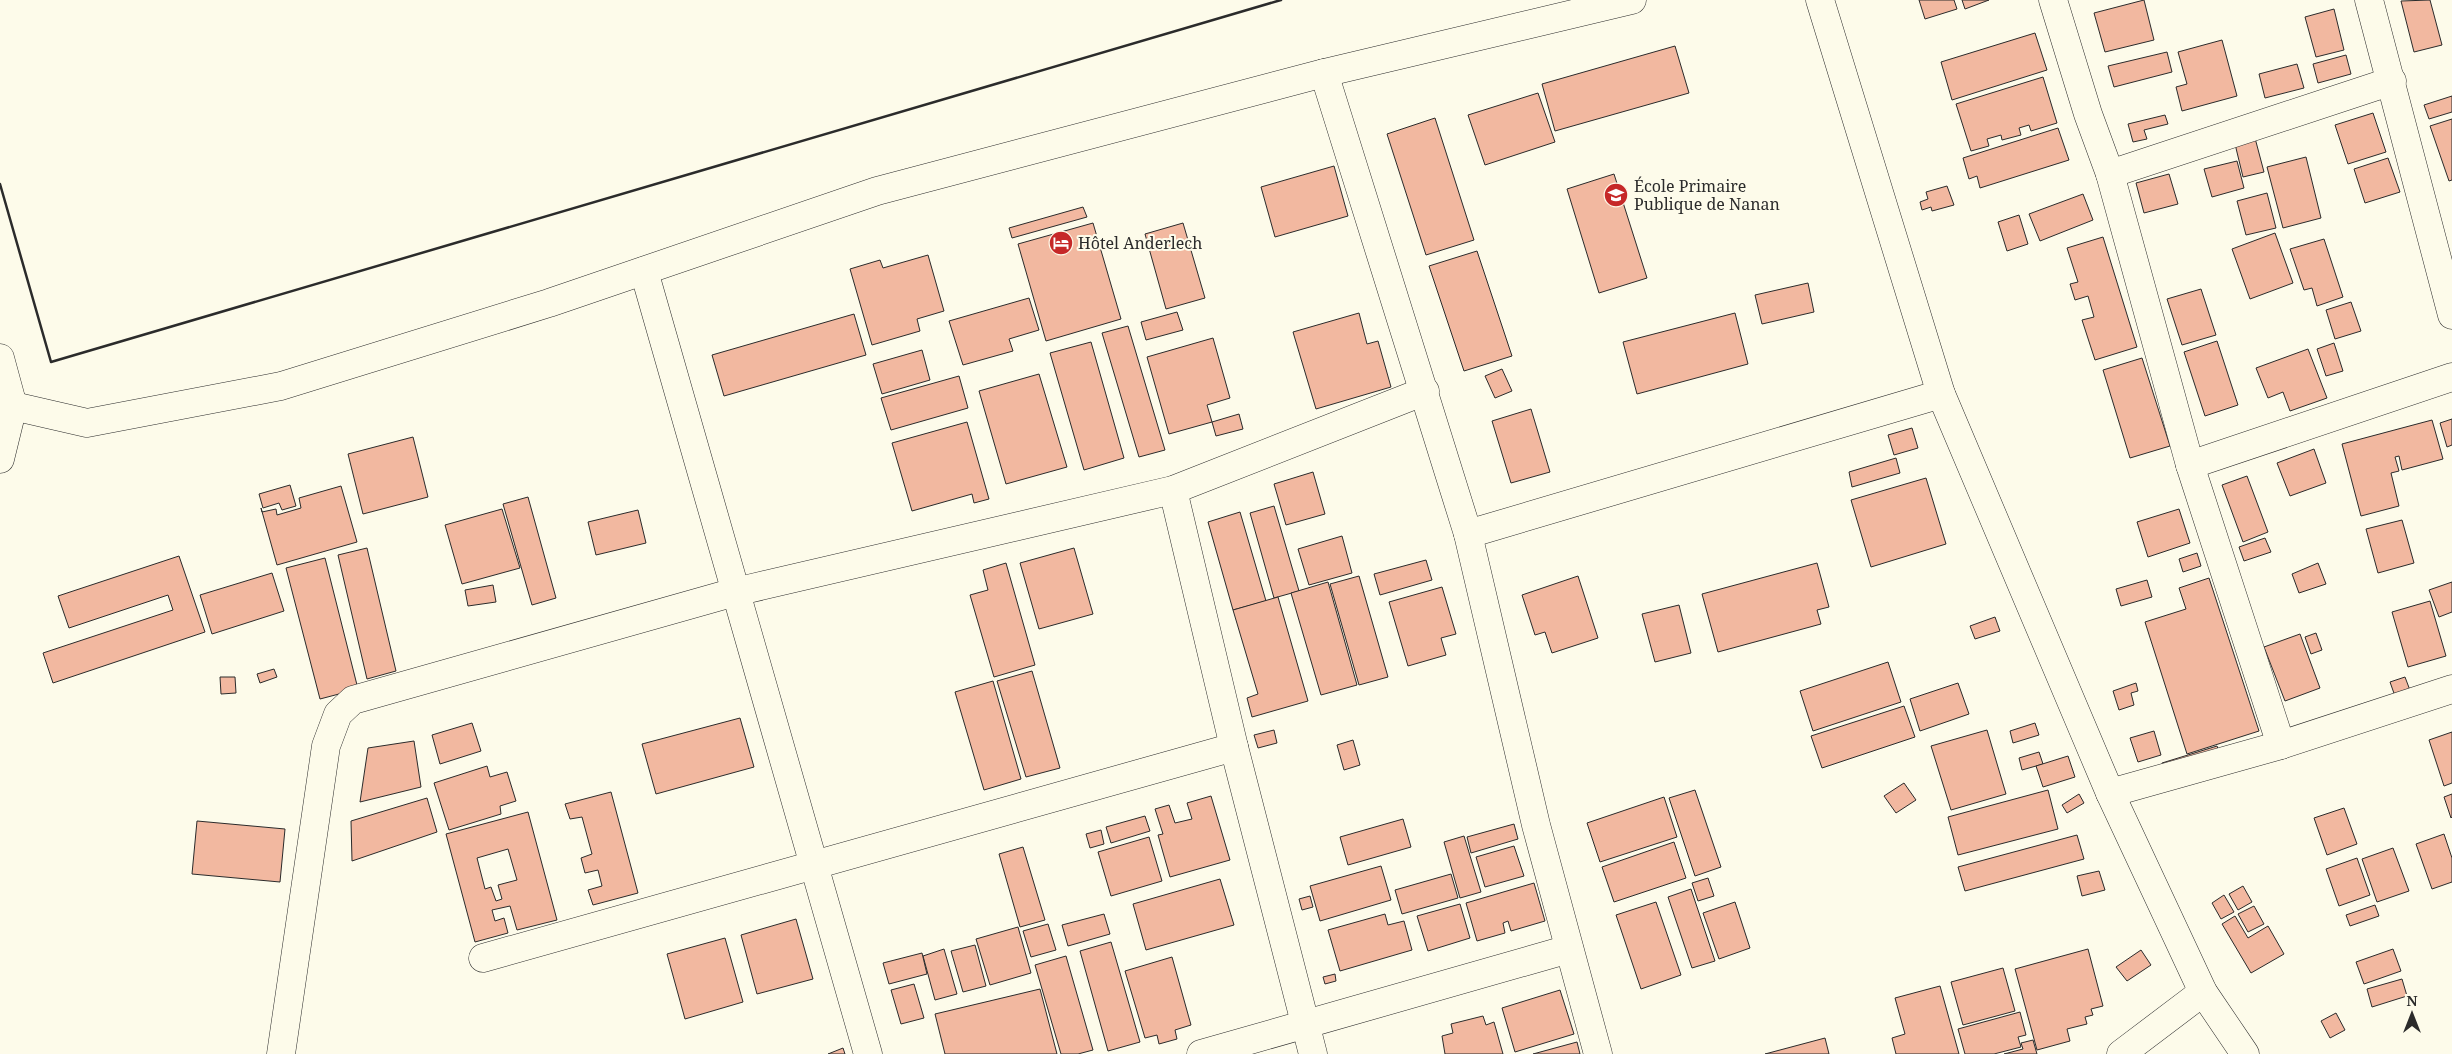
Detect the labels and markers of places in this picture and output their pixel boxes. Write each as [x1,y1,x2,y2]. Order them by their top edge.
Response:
place label: École Primaire Publique de Nanan [1634,175,1780,215]
school or university icon: École Primaire Publique de Nanan [1603,182,1629,208]
hotel icon: Hôtel Anderlech [1048,230,1074,256]
place label: Hôtel Anderlech [1078,232,1202,254]

